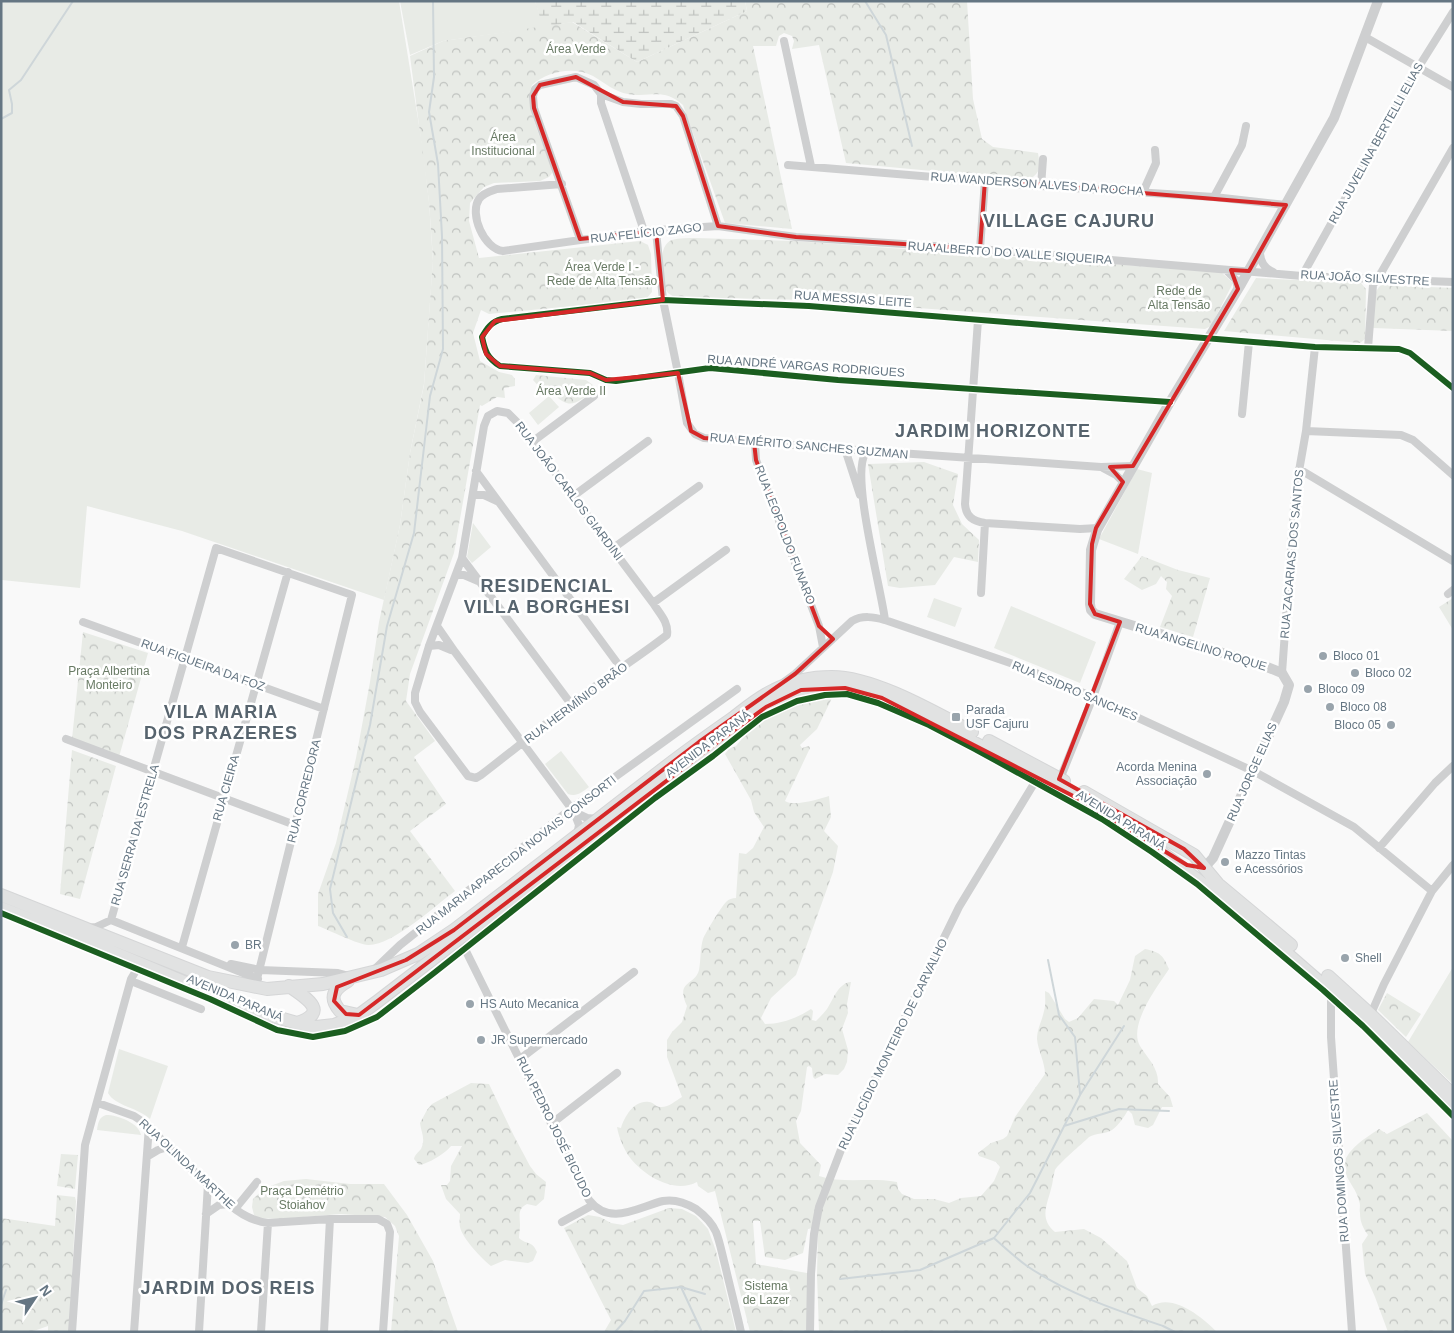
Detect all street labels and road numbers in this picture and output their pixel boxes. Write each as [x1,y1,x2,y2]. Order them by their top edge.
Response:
street label: RUA JUVELINA BERTELLI ELIAS [1326,60,1426,226]
street label: RUA WANDERSON ALVES DA ROCHA [930,170,1144,198]
street label: RUA FELÍCIO ZAGO [589,219,702,246]
street label: RUA ALBERTO DO VALLE SIQUEIRA [907,239,1113,267]
street label: RUA JOÃO SILVESTRE [1300,268,1430,288]
street label: RUA MESSIAS LEITE [794,288,912,310]
street label: RUA ANDRÉ VARGAS RODRIGUES [707,351,905,380]
street label: RUA JOÃO CARLOS GIARDINI [512,419,626,563]
street label: RUA EMÉRITO SANCHES GUZMAN [709,429,909,462]
street label: RUA LEOPOLDO FUNARO [752,463,818,607]
street label: RUA ZACARIAS DOS SANTOS [1278,469,1306,639]
street label: RUA ANGELINO ROQUE [1134,620,1268,674]
street label: RUA FIGUEIRA DA FOZ [139,636,267,694]
street label: RUA ESIDRO SANCHES [1010,658,1140,724]
street label: RUA HERMÍNIO BRÃO [521,659,630,746]
street label: AVENIDA PARANÁ [662,707,753,781]
street label: RUA JORGE ELIAS [1224,720,1280,824]
street label: RUA CORREDORA [284,738,324,844]
street label: RUA CIEIRA [210,753,242,823]
street label: RUA SERRA DA ESTRELA [108,763,162,907]
street label: RUA MARIA APARECIDA NOVAIS CONSORTI [413,773,619,937]
street label: AVENIDA PARANÁ [1074,786,1169,853]
street label: RUA LUCÍDIO MONTEIRO DE CARVALHO [835,936,950,1152]
street label: AVENIDA PARANÁ [185,971,285,1025]
street label: RUA PEDRO JOSÉ BICUDO [514,1054,595,1200]
street label: RUA DOMINGOS SILVESTRE [1326,1079,1352,1243]
street label: RUA OLINDA MARTHE [136,1116,238,1212]

